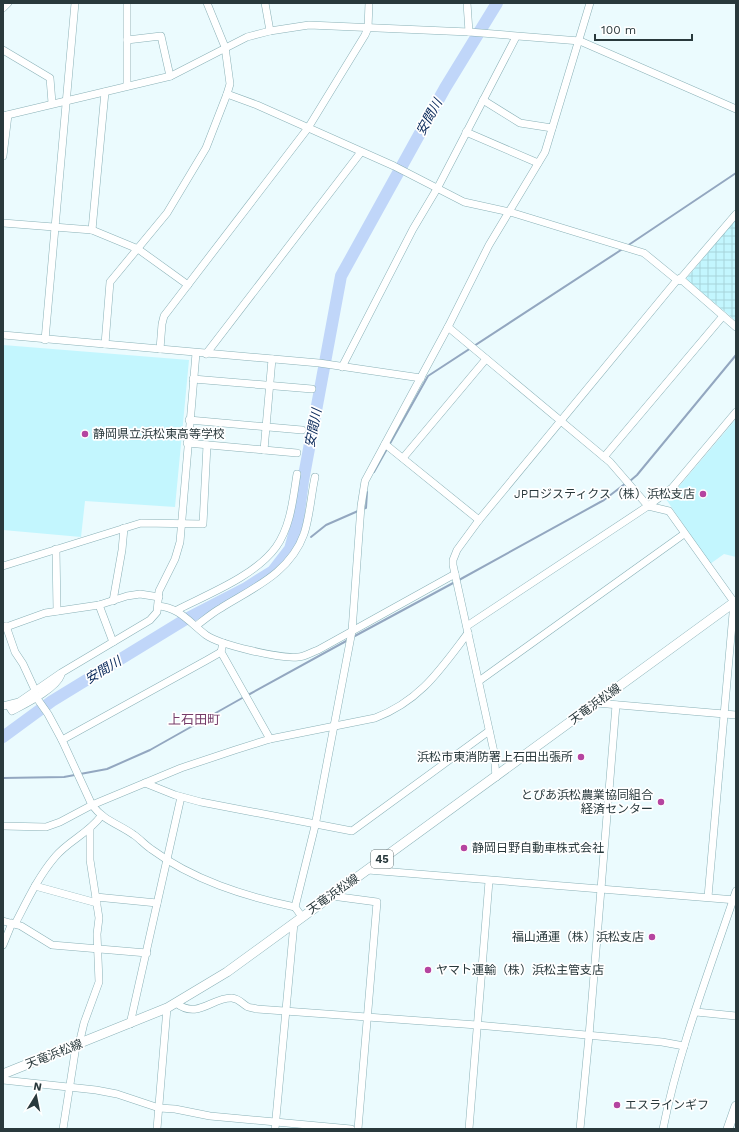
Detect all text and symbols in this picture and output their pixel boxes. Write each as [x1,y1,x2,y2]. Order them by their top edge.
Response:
scale bar [595,16,692,42]
text: 100 m [601,23,636,37]
water label: 安間川 [413,95,446,138]
water label: 安間川 [302,405,324,449]
place label: 静岡県立浜松東高等学校 [93,427,225,441]
marker: 静岡県立浜松東高等学校 [80,429,90,439]
place label: JPロジスティクス（株）浜松支店 [514,487,695,501]
marker: JPロジスティクス（株）浜松支店 [698,489,708,499]
water label: 安間川 [82,653,125,686]
street label: 天竜浜松線 [567,681,623,727]
district label: 上石田町 [168,712,220,727]
place label: 浜松市東消防署上石田出張所 [417,750,573,764]
marker: 浜松市東消防署上石田出張所 [576,752,586,762]
place label: とぴあ浜松農業協同組合 経済センター [521,788,653,816]
marker: とぴあ浜松農業協同組合 経済センター [656,797,666,807]
place label: 静岡日野自動車株式会社 [472,841,604,855]
marker: 静岡日野自動車株式会社 [459,843,469,853]
road number: 45 [371,850,393,868]
street label: 天竜浜松線 [304,871,362,917]
place label: 福山通運（株）浜松支店 [512,930,644,944]
marker: 福山通運（株）浜松支店 [647,932,657,942]
place label: ヤマト運輸（株）浜松主管支店 [436,963,604,977]
marker: ヤマト運輸（株）浜松主管支店 [423,965,433,975]
street label: 天竜浜松線 [23,1037,85,1071]
north arrow [16,1076,56,1116]
text: N [33,1080,43,1094]
place label: エスラインギフ [625,1098,709,1112]
marker: エスラインギフ [612,1100,622,1110]

